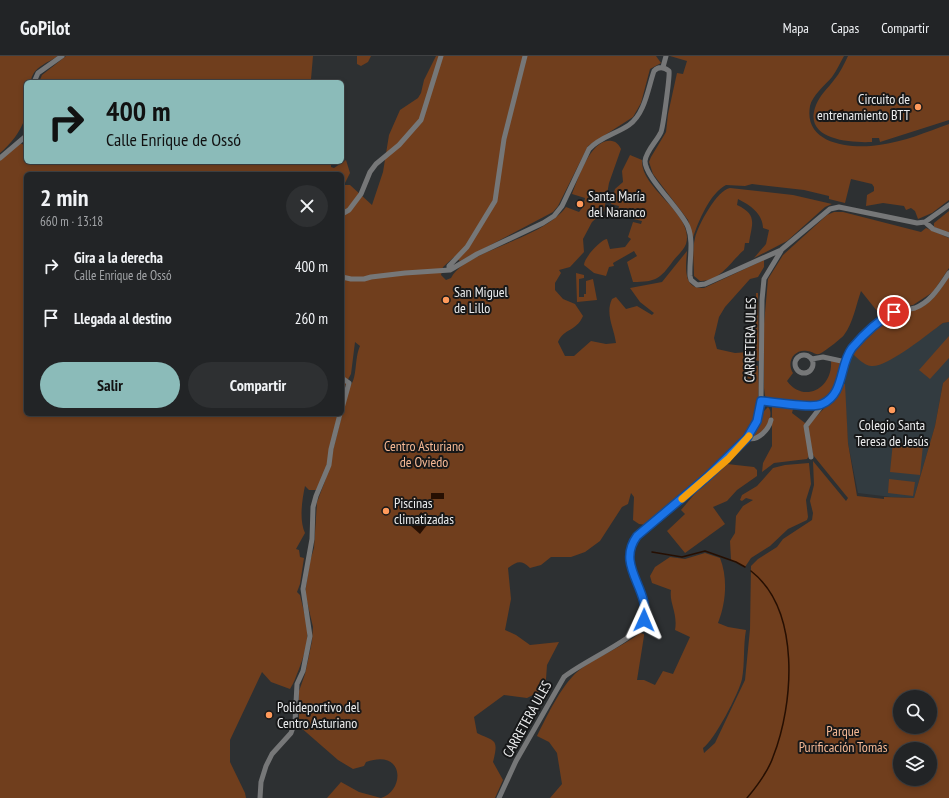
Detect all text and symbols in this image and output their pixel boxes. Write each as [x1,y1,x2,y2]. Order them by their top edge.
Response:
text: GoPilot [20,16,70,40]
text: Mapa [783,19,809,37]
text: Capas [831,19,859,37]
text: Compartir [881,19,929,37]
place label: Circuito de entrenamiento BTT [817,90,911,124]
text: 400 m [106,92,170,129]
icon: right [40,96,92,148]
marker: Circuito de entrenamiento BTT [913,102,923,112]
text: Calle Enrique de Ossó [106,128,241,151]
text: 2 min [40,182,88,213]
button: close [286,185,328,227]
place label: Santa María del Naranco [588,187,646,221]
marker: Santa María del Naranco [575,199,585,209]
text: 660 m · 13:18 [40,213,103,230]
text: Gira a la derecha [74,248,163,267]
icon: right [40,255,62,277]
text: 400 m [295,257,328,276]
text: Calle Enrique de Ossó [74,267,172,284]
place label: San Miguel de Lillo [454,283,509,317]
marker: San Miguel de Lillo [441,295,451,305]
pin [877,295,911,329]
street label: CARRETERA ULES [740,297,760,383]
icon: arrive [883,301,905,323]
icon: arrive [40,307,62,329]
text: Llegada al destino [74,309,172,328]
text: 260 m [295,309,328,328]
button: Salir [40,362,180,408]
button: Compartir [188,362,328,408]
marker: Colegio Santa Teresa de Jesús [887,405,897,415]
place label: Colegio Santa Teresa de Jesús [855,416,929,450]
park label: Centro Asturiano de Oviedo [384,437,464,471]
place label: Piscinas climatizadas [394,494,454,528]
marker: Piscinas climatizadas [381,506,391,516]
position arrow [623,599,665,641]
street label: CARRETERA ULES [499,677,555,761]
map controls [893,690,937,786]
button: search [893,690,937,734]
place label: Polideportivo del Centro Asturiano [277,698,361,732]
marker: Polideportivo del Centro Asturiano [264,710,274,720]
park label: Parque Purificación Tomás [799,722,888,756]
button: layers [893,742,937,786]

